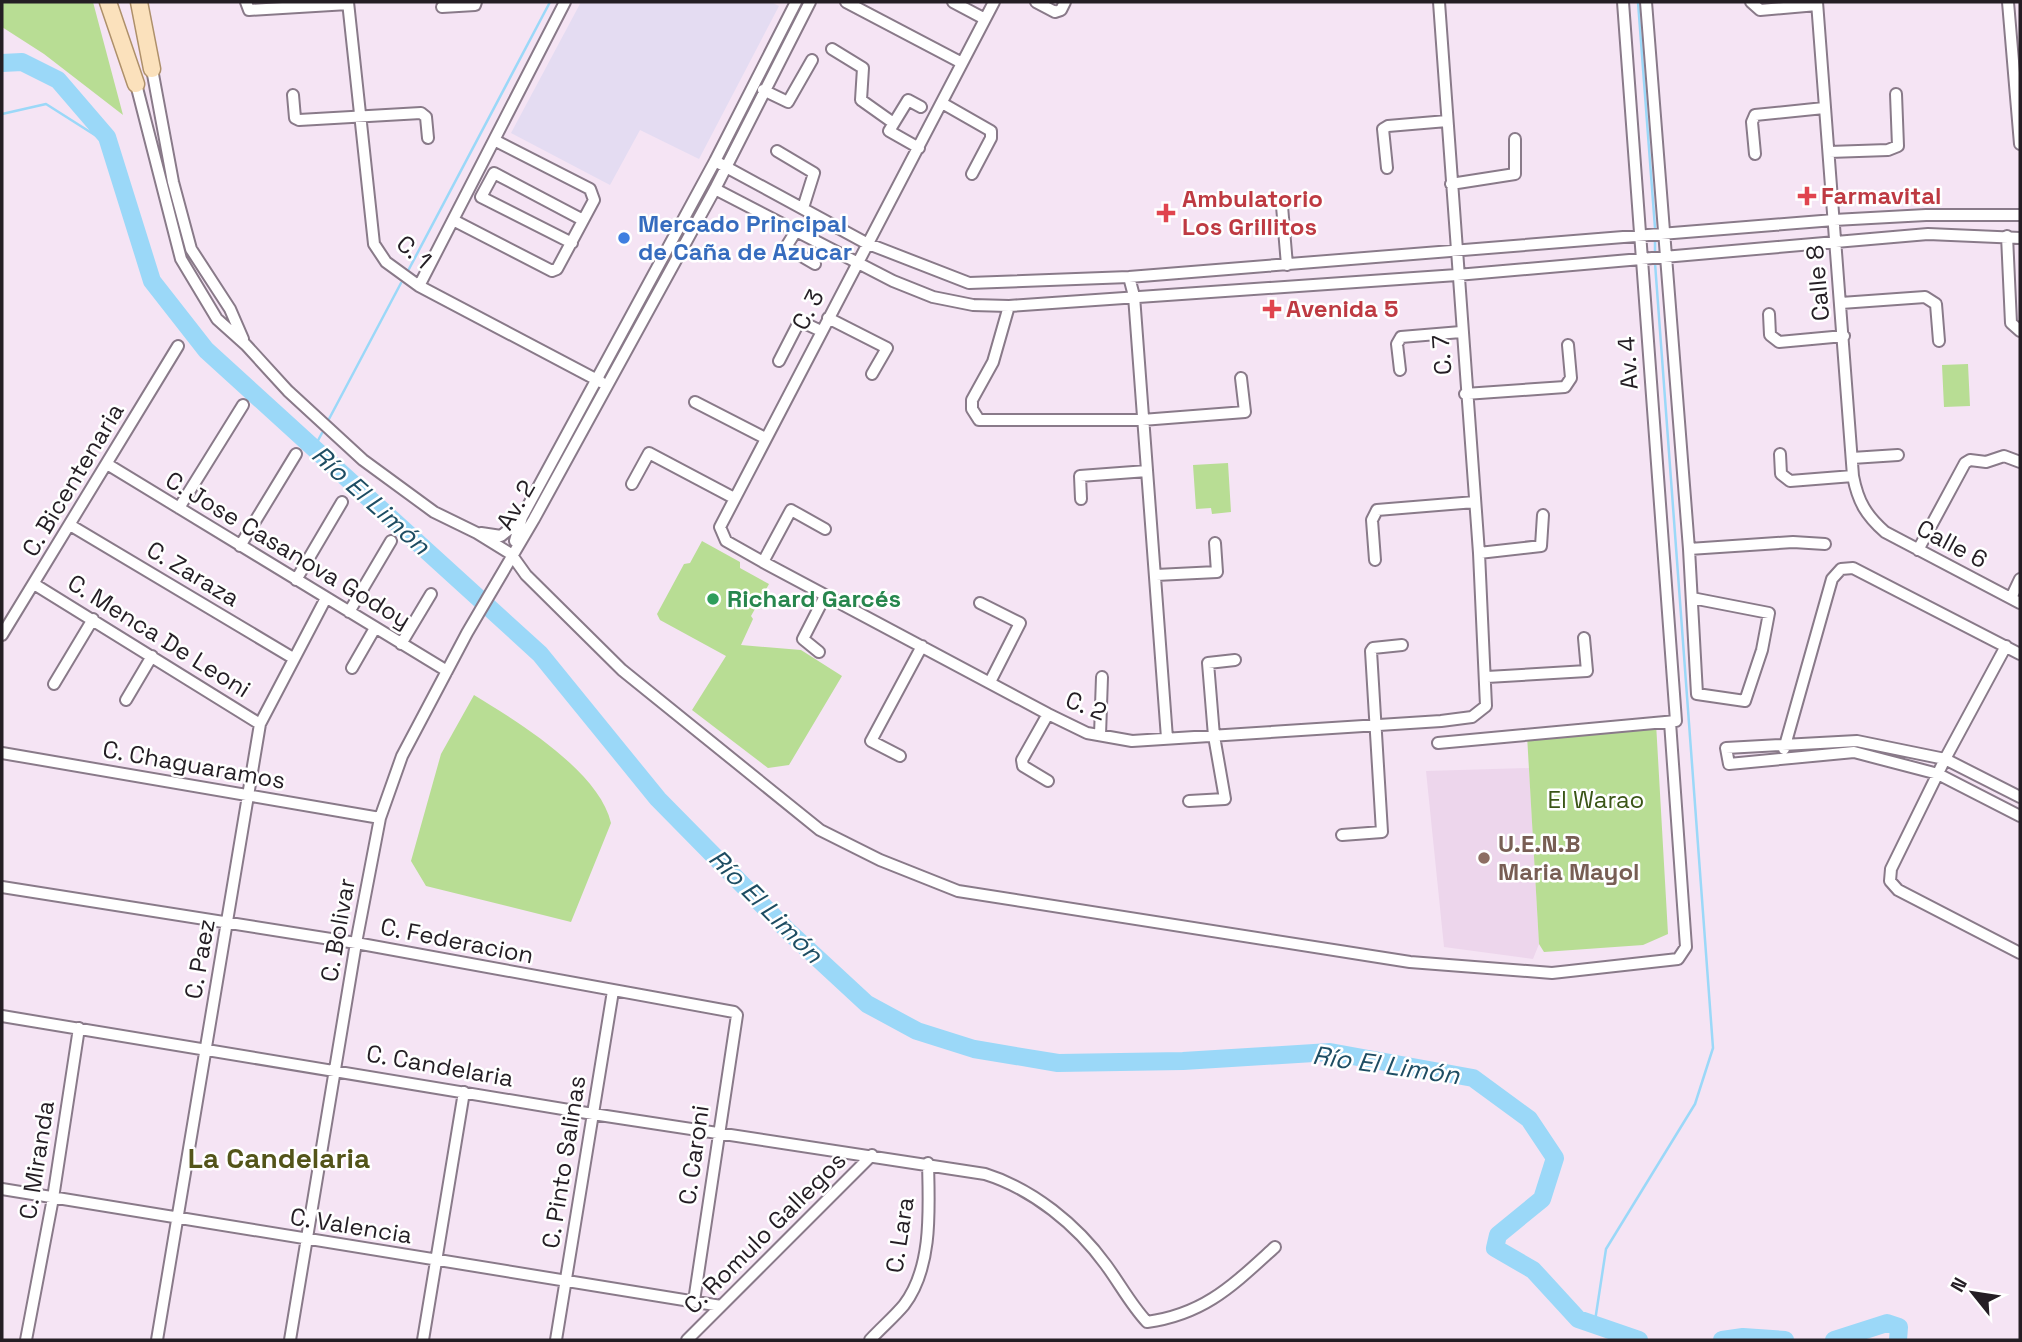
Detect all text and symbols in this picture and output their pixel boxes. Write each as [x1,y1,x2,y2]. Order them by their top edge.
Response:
place label: Farmavital [1821,180,1941,211]
place label: Ambulatorio Los Grillitos [1182,183,1323,242]
marker: Farmavital [1799,188,1815,204]
marker: Ambulatorio Los Grillitos [1156,203,1176,223]
place label: Mercado Principal de Caña de Azucar [638,208,852,267]
street label: C. 1 [390,228,438,275]
marker: Mercado Principal de Caña de Azucar [616,230,632,246]
street label: Calle 8 [1799,244,1836,322]
street label: C. 3 [784,284,831,335]
place label: Avenida 5 [1286,293,1399,324]
marker: Avenida 5 [1264,301,1280,317]
street label: C. 7 [1425,334,1458,376]
street label: Av. 4 [1610,335,1645,391]
street label: C. Bicentenaria [15,397,131,562]
water label: Río El Limón [305,438,438,563]
street label: C. Jose Casanova Godoy [160,464,417,635]
street label: Av. 2 [489,474,542,535]
street label: Calle 6 [1911,512,1993,575]
street label: C. Zaraza [141,534,246,614]
street label: C. Menca De Leoni [62,567,256,704]
place label: Richard Garcés [727,583,901,614]
marker: Richard Garcés [705,591,721,607]
street label: C. 2 [1061,684,1111,727]
street label: C. Chaguaramos [100,733,288,796]
park label: El Warao [1548,784,1644,815]
place label: U.E.N.B Maria Mayol [1498,828,1639,887]
water label: Río El Limón [702,842,831,971]
marker: U.E.N.B Maria Mayol [1476,850,1492,866]
street label: C. Bolivar [313,876,362,984]
street label: C. Federacion [378,910,536,971]
street label: C. Paez [177,916,222,1001]
street label: C. Candelaria [364,1037,516,1094]
water label: Río El Limón [1310,1038,1463,1092]
street label: C. Pinto Salinas [535,1073,592,1251]
street label: C. Miranda [12,1098,61,1222]
street label: C. Caroni [671,1103,716,1207]
district label: La Candelaria [188,1140,370,1176]
street label: C. Romulo Gallegos [677,1145,852,1320]
street label: C. Lara [878,1195,921,1275]
street label: C. Valencia [288,1201,415,1250]
north arrow [1938,1258,2008,1328]
text: N [1945,1273,1973,1297]

